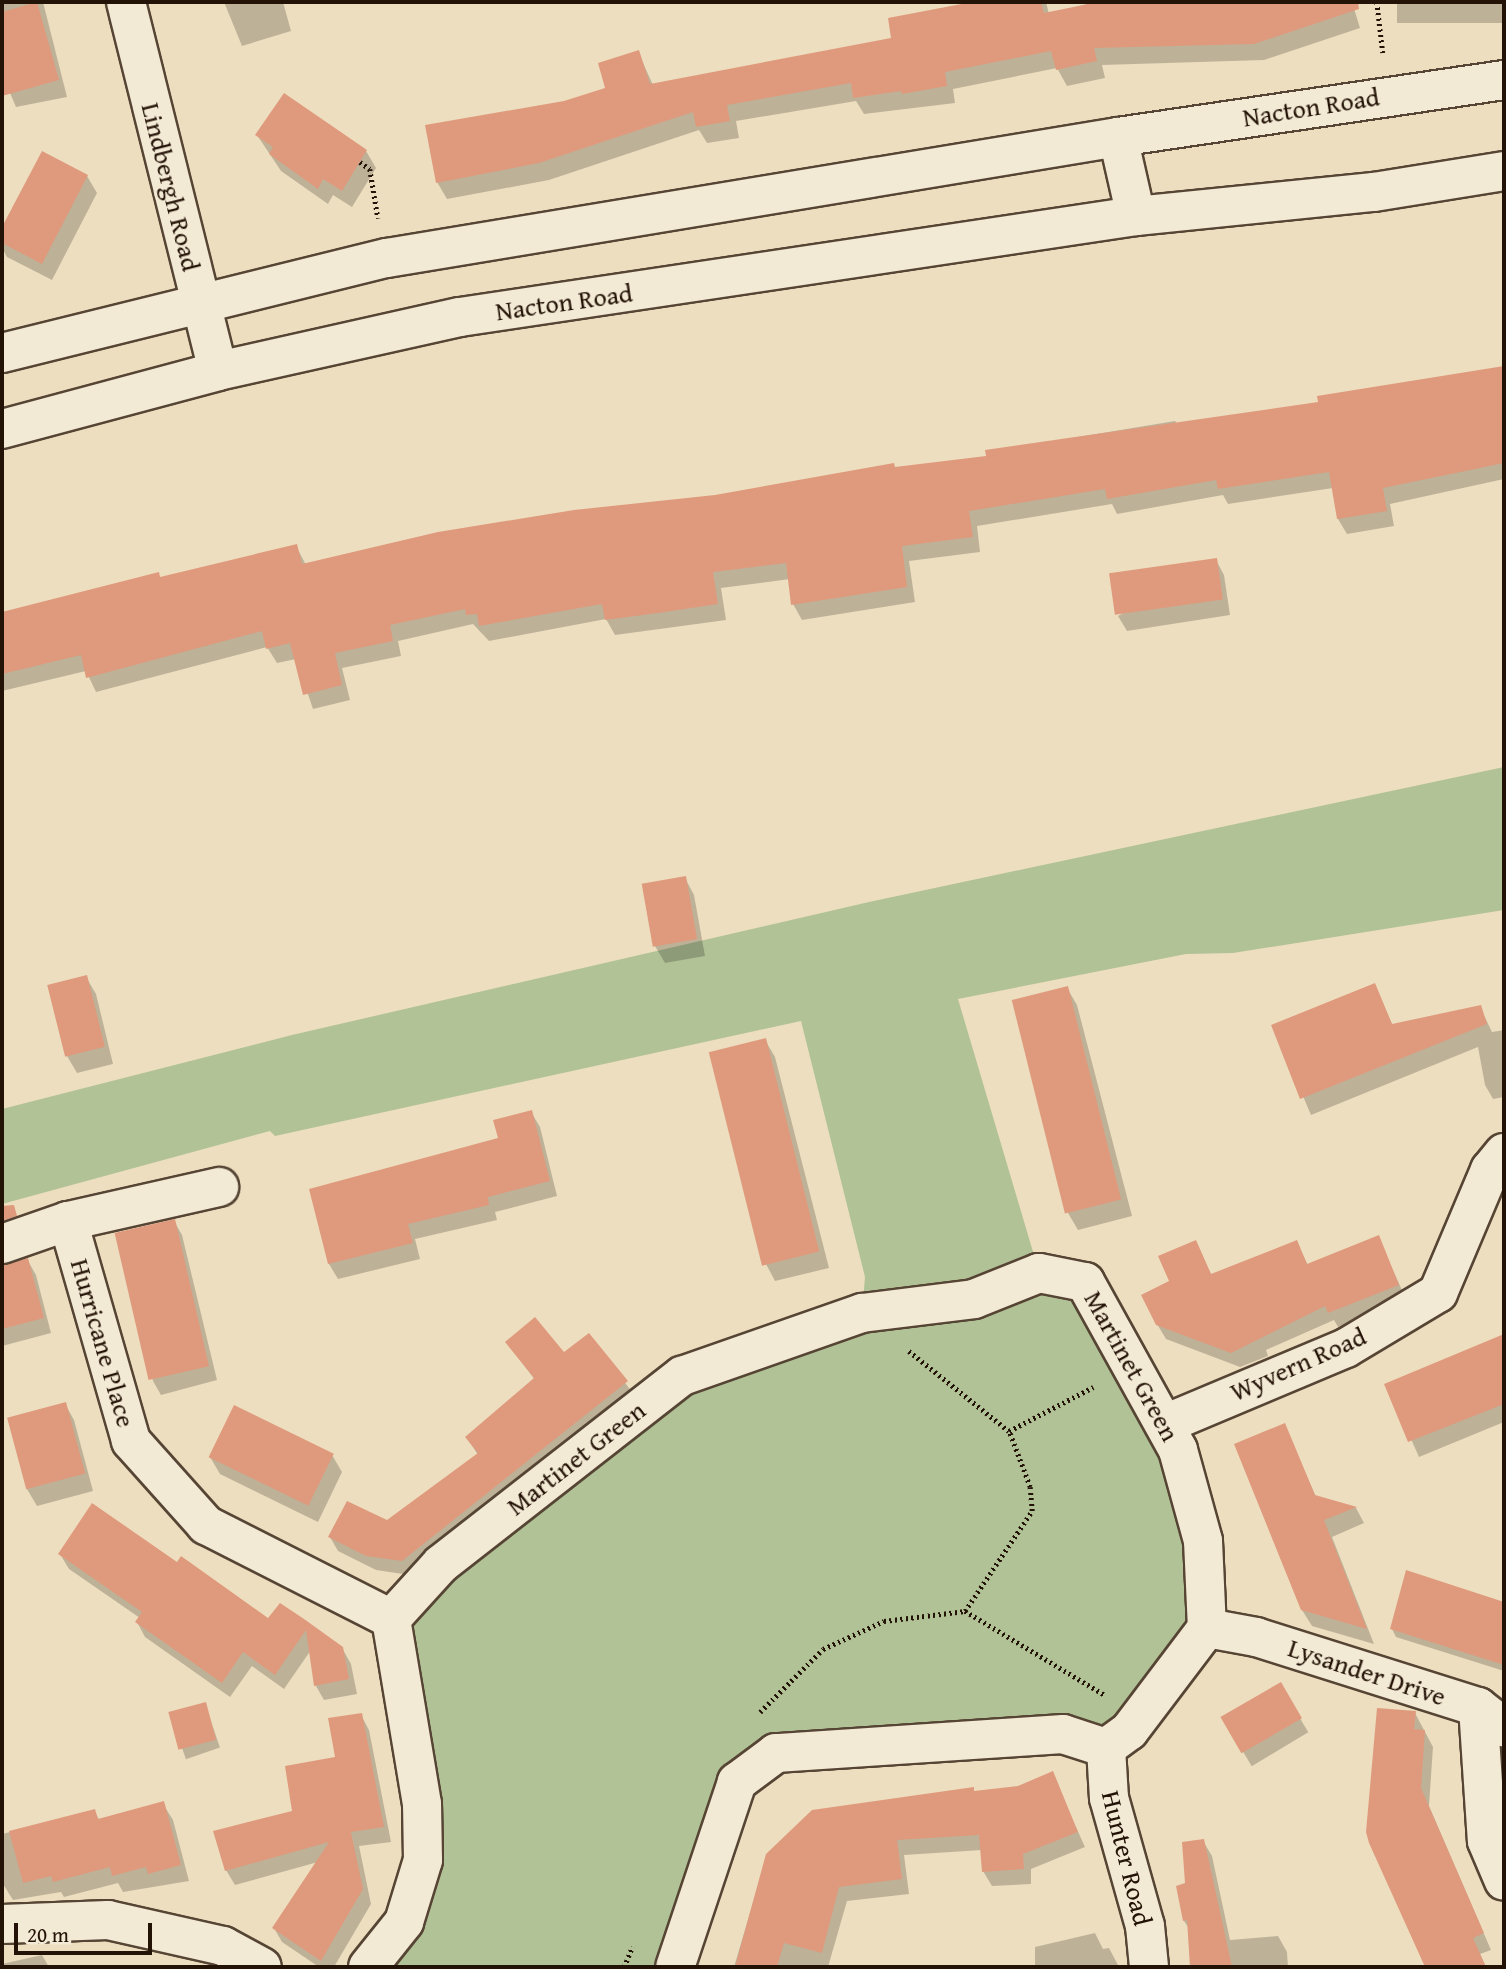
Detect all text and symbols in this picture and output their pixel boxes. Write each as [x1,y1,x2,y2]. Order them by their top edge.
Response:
street label: Nacton Road [1240,81,1382,133]
street label: Lindbergh Road [135,100,207,274]
street label: Nacton Road [494,277,634,327]
street label: Hurricane Place [64,1255,142,1431]
street label: Martinet Green [1078,1285,1186,1447]
street label: Wyvern Road [1225,1320,1371,1408]
street label: Martinet Green [501,1394,651,1522]
street label: Lysander Drive [1284,1632,1450,1712]
street label: Hunter Road [1095,1787,1159,1929]
scale bar [18,1910,156,1954]
text: 20 m [27,1919,69,1950]

